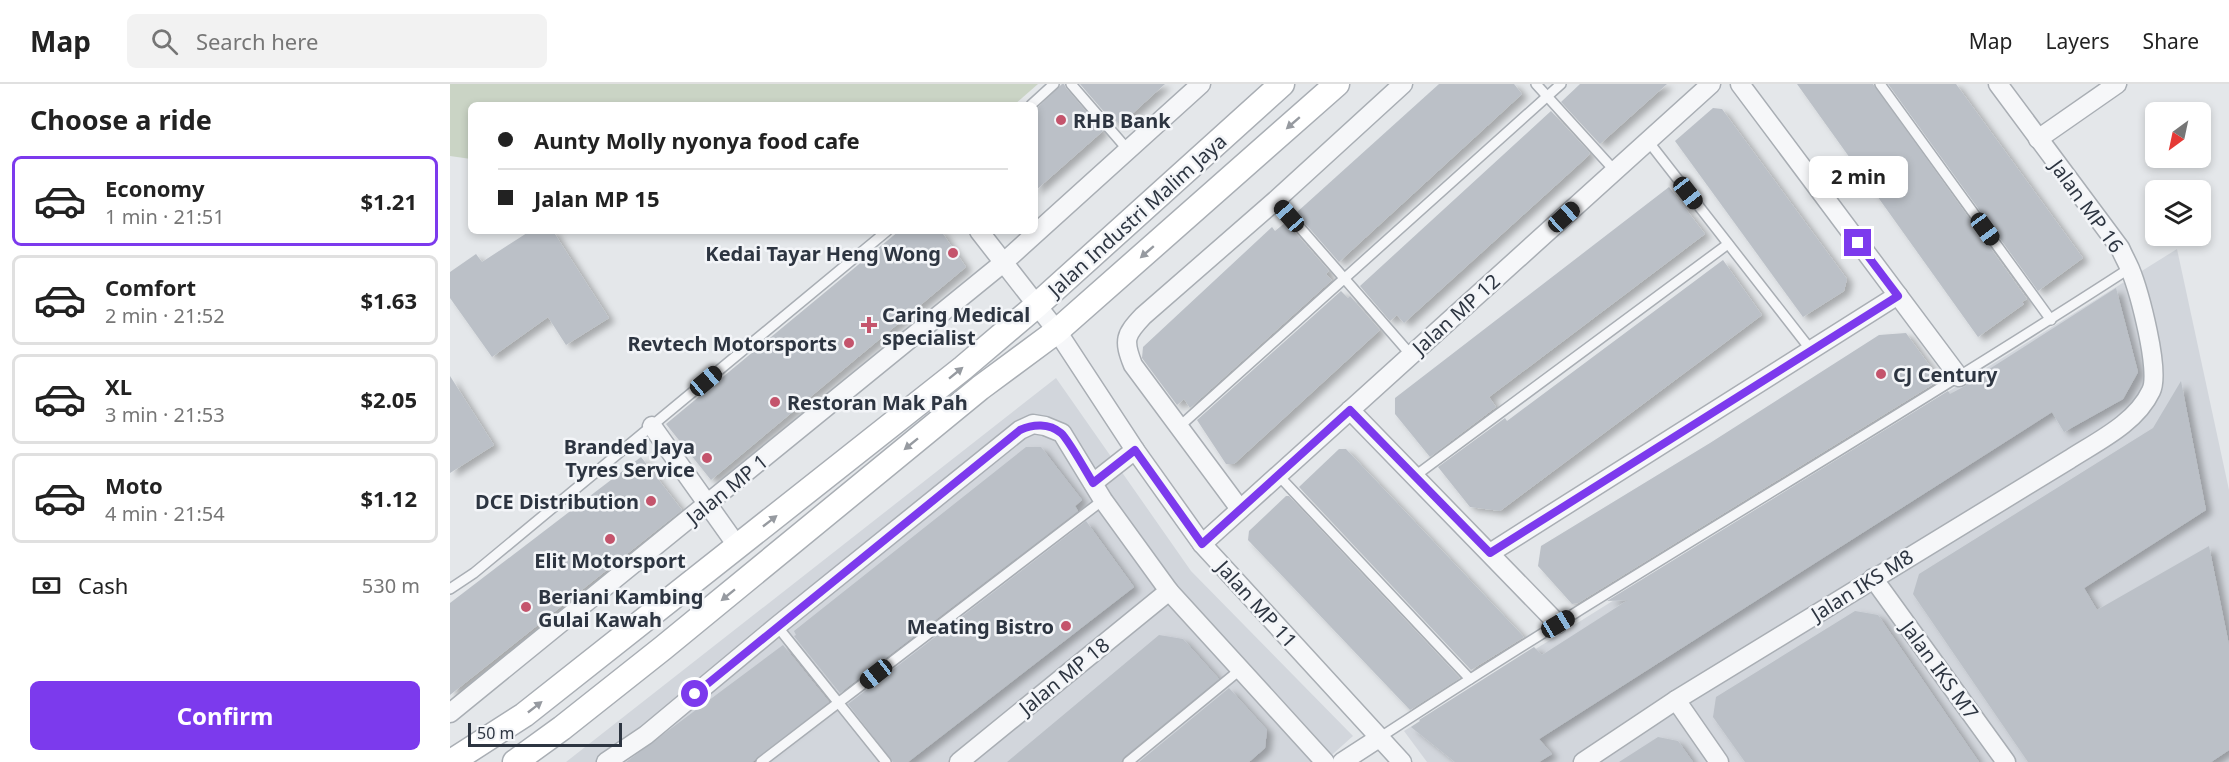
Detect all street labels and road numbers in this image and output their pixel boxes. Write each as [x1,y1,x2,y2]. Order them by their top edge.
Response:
street label: Jalan Industri Malim Jaya [1040,128,1232,304]
street label: Jalan MP 16 [2043,152,2130,258]
street label: Jalan MP 12 [1405,268,1506,362]
street label: Jalan MP 1 [679,448,773,531]
street label: Jalan IKS M8 [1804,543,1918,628]
street label: Jalan MP 11 [1209,553,1303,654]
street label: Jalan IKS M7 [1894,614,1985,725]
street label: Jalan MP 18 [1012,631,1115,722]

